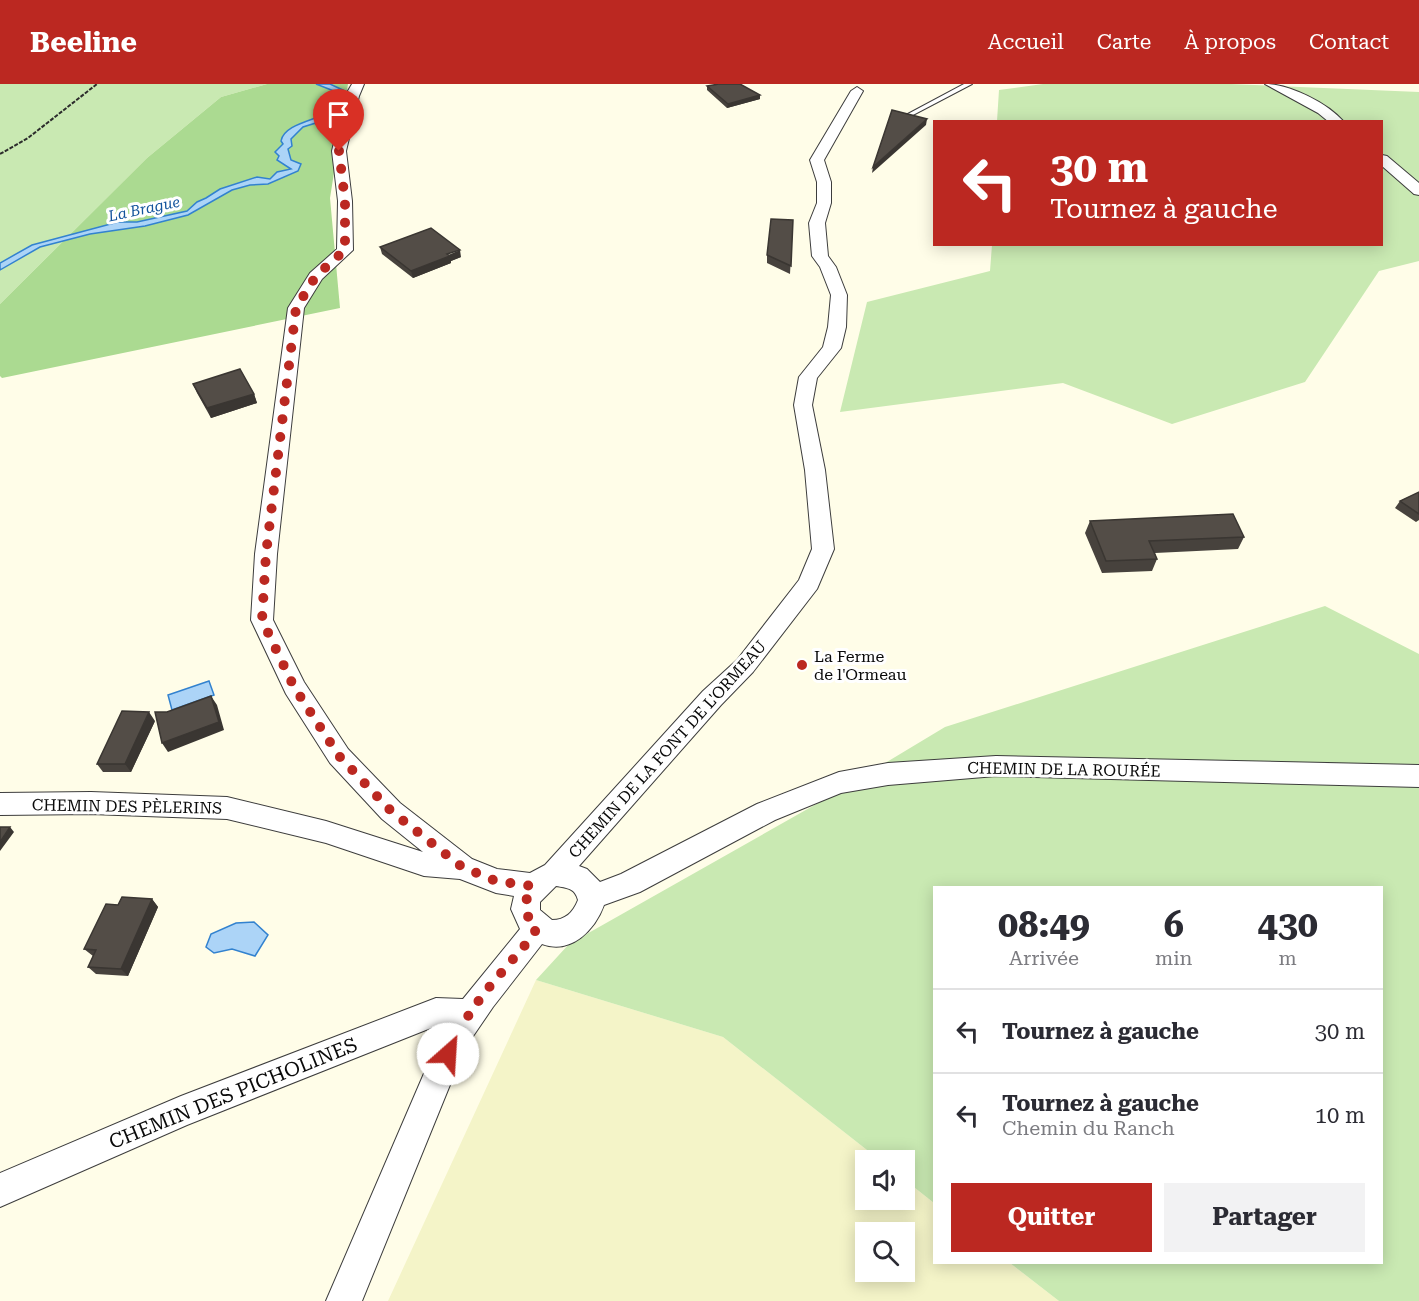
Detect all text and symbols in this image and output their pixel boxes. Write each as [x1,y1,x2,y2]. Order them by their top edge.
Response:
text: Beeline [30,26,137,59]
text: Accueil [988,30,1064,54]
text: Carte [1097,30,1151,54]
text: À propos [1184,30,1276,54]
text: Contact [1309,30,1389,54]
pin [313,89,364,151]
icon: arrive [322,98,355,131]
text: 30 m [1050,143,1148,192]
icon: left [951,144,1029,222]
water label: La Brague [106,193,182,226]
text: Tournez à gauche [1050,193,1278,225]
street label: CHEMIN DE LA FONT DE L'ORMEAU [565,637,770,862]
place label: La Ferme de l'Ormeau [814,647,906,684]
marker: La Ferme de l'Ormeau [795,658,809,672]
street label: CHEMIN DE LA ROURÉE [967,758,1161,781]
street label: CHEMIN DES PÈLERINS [32,795,222,818]
text: 08:49 [998,904,1090,946]
text: 6 [1164,904,1184,946]
text: 430 [1258,904,1318,946]
text: Arrivée [1009,946,1079,970]
text: min [1155,946,1192,970]
text: m [1279,946,1297,970]
icon: left [951,1015,984,1048]
text: Tournez à gauche [1002,1019,1199,1044]
text: 30 m [1315,1019,1365,1044]
position arrow [416,1022,480,1086]
street label: CHEMIN DES PICHOLINES [105,1032,361,1154]
text: Tournez à gauche [1002,1091,1199,1116]
icon: left [951,1099,984,1132]
text: 10 m [1315,1103,1365,1128]
text: Chemin du Ranch [1002,1116,1175,1140]
map controls [855,1150,915,1282]
button: sound [855,1150,915,1210]
button: Quitter [951,1183,1152,1252]
button: Partager [1164,1183,1365,1252]
button: search [855,1222,915,1282]

